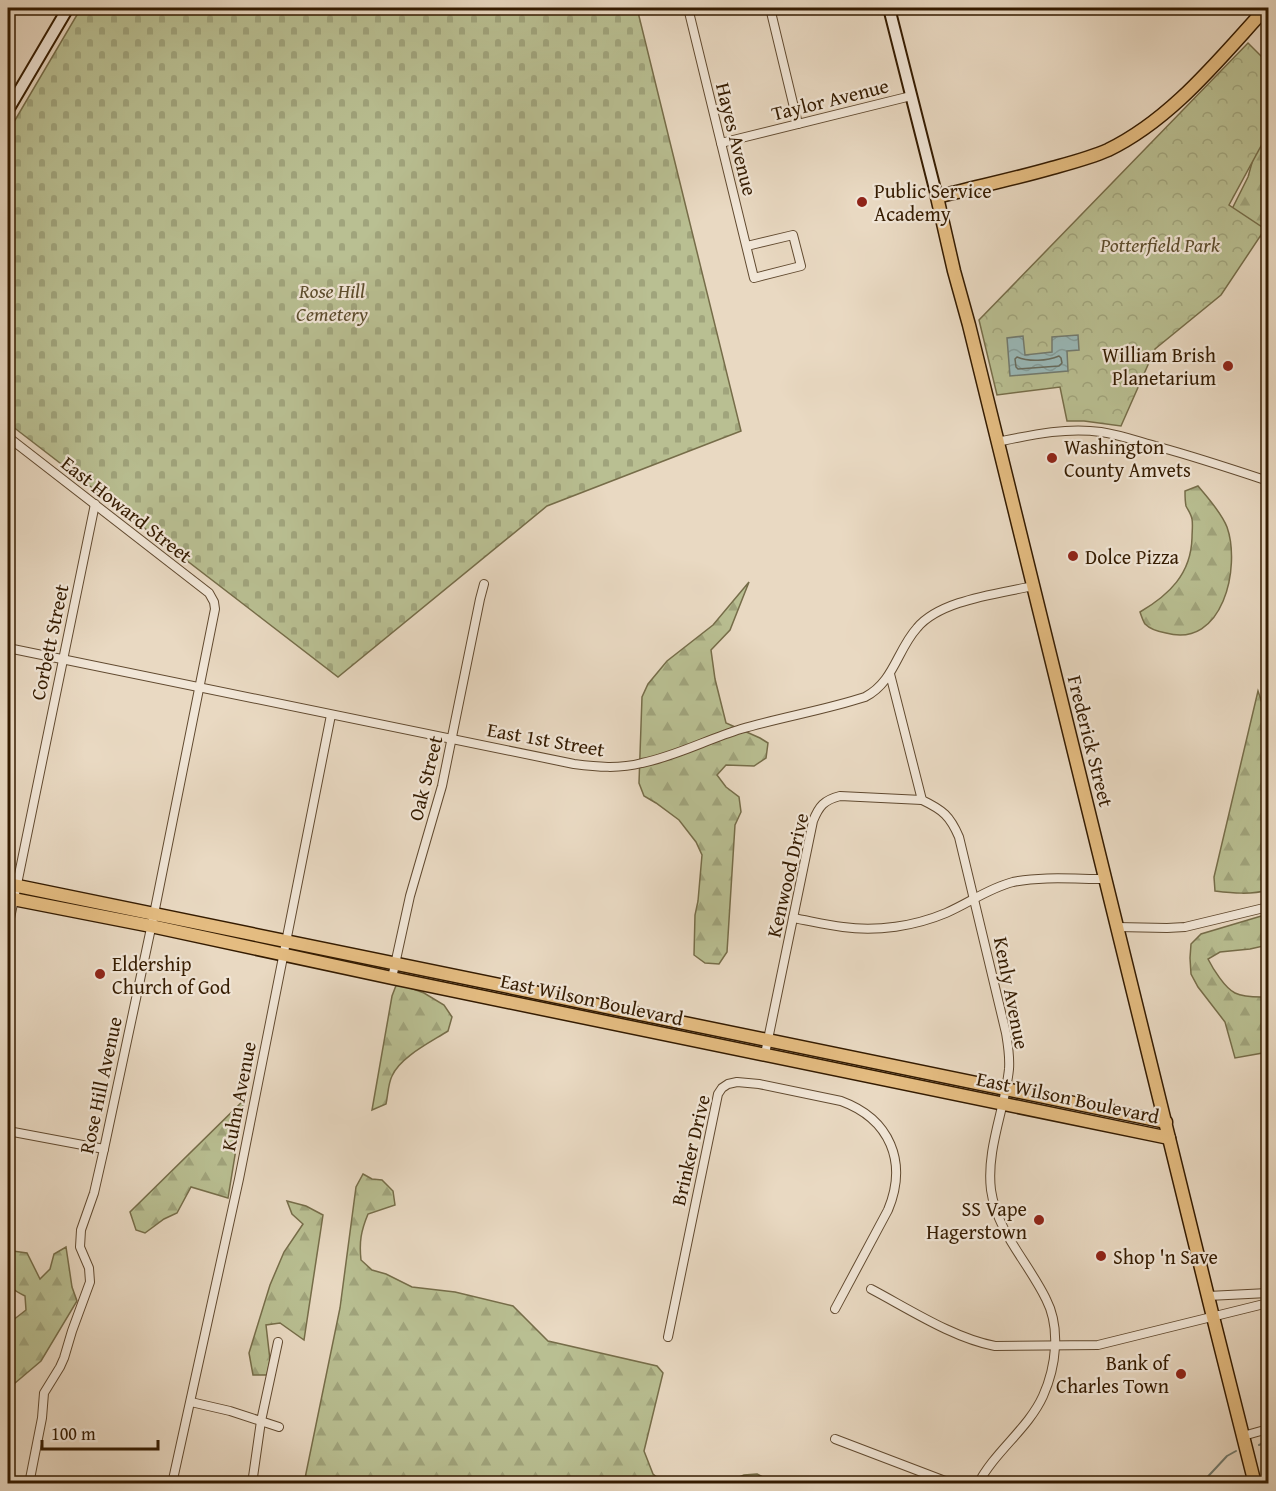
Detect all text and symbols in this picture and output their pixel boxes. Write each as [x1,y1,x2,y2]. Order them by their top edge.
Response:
street label: Taylor Avenue [768,70,892,128]
street label: Hayes Avenue [709,79,765,199]
place label: Public Service Academy [874,176,992,228]
marker: Public Service Academy [855,195,869,209]
park label: Potterfield Park [1099,230,1221,259]
park label: Rose Hill Cemetery [296,276,368,328]
place label: William Brish Planetarium [1102,340,1217,392]
marker: William Brish Planetarium [1221,359,1235,373]
place label: Washington County Amvets [1064,432,1191,484]
street label: East Howard Street [55,449,199,569]
marker: Washington County Amvets [1045,451,1059,465]
place label: Dolce Pizza [1085,542,1179,571]
marker: Dolce Pizza [1066,549,1080,563]
street label: Corbett Street [23,581,75,703]
street label: Frederick Street [1061,672,1121,810]
street label: East 1st Street [485,714,607,764]
street label: Oak Street [400,732,450,824]
street label: Kenwood Drive [759,810,815,940]
street label: Kenly Avenue [987,934,1037,1052]
place label: Eldership Church of God [112,949,231,1001]
street label: East Wilson Boulevard [498,965,686,1033]
marker: Eldership Church of God [93,967,107,981]
street label: Rose Hill Avenue [71,1014,129,1156]
street label: Kuhn Avenue [213,1039,263,1153]
street label: East Wilson Boulevard [974,1063,1162,1131]
street label: Brinker Drive [663,1092,717,1208]
place label: SS Vape Hagerstown [926,1194,1027,1246]
marker: SS Vape Hagerstown [1032,1213,1046,1227]
place label: Shop 'n Save [1113,1242,1218,1271]
marker: Shop 'n Save [1094,1249,1108,1263]
place label: Bank of Charles Town [1056,1348,1172,1400]
marker: Bank of Charles Town [1174,1367,1188,1381]
scale bar [42,1413,158,1451]
text: 100 m [51,1420,96,1447]

